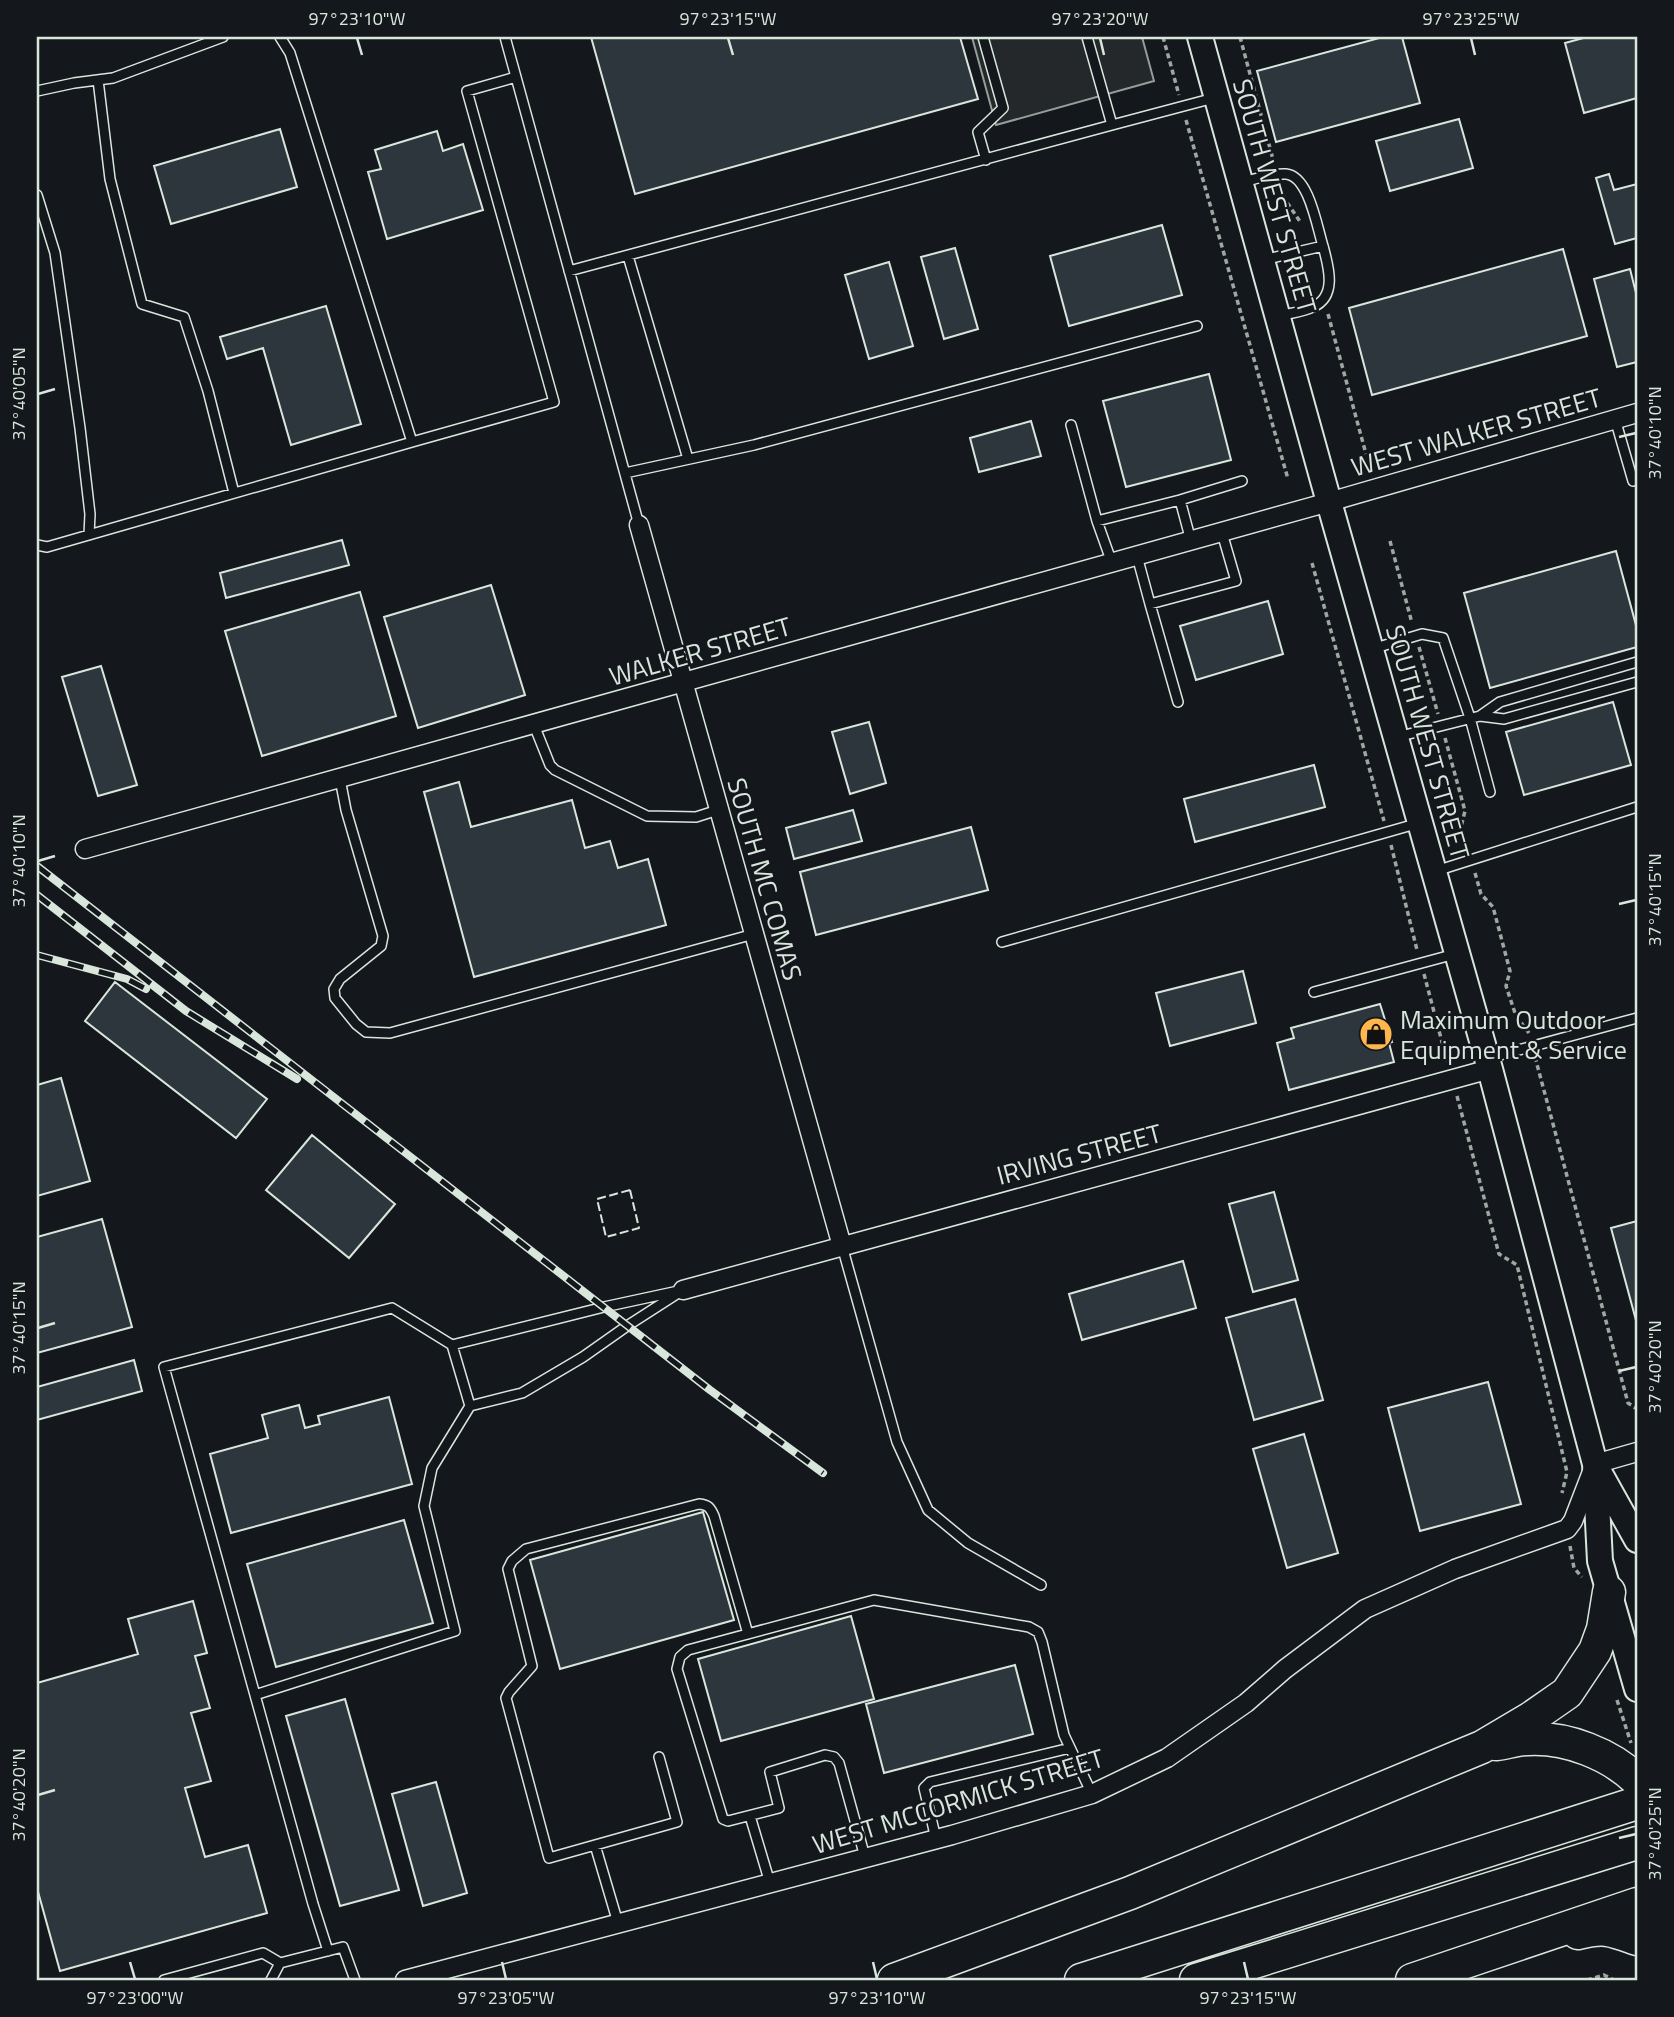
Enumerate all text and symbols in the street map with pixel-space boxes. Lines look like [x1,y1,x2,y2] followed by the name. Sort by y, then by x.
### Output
[309,5,406,32] text: 97°23'10"W
[680,5,777,32] text: 97°23'15"W
[1052,5,1149,32] text: 97°23'20"W
[1423,5,1520,32] text: 97°23'25"W
[1223,74,1327,318] street label: SOUTH WEST STREET
[5,347,32,441] text: 37°40'05"N
[1346,378,1606,486] street label: WEST WALKER STREET
[1641,386,1668,480] text: 37°40'10"N
[604,606,796,696] street label: WALKER STREET
[1376,620,1480,864] street label: SOUTH WEST STREET
[717,773,813,985] street label: SOUTH MC COMAS
[5,814,32,908] text: 37°40'10"N
[1641,853,1668,947] text: 37°40'15"N
[1400,1000,1627,1069] place label: Maximum Outdoor Equipment & Service
[1357,1015,1395,1053] shop icon: Maximum Outdoor Equipment & Service
[992,1113,1166,1195] street label: IRVING STREET
[5,1281,32,1375] text: 37°40'15"N
[1641,1320,1668,1414] text: 37°40'20"N
[808,1738,1109,1864] street label: WEST MCCORMICK STREET
[5,1748,32,1842] text: 37°40'20"N
[1641,1787,1668,1881] text: 37°40'25"N
[87,1984,184,2011] text: 97°23'00"W
[458,1984,555,2011] text: 97°23'05"W
[829,1984,926,2011] text: 97°23'10"W
[1200,1984,1297,2011] text: 97°23'15"W

